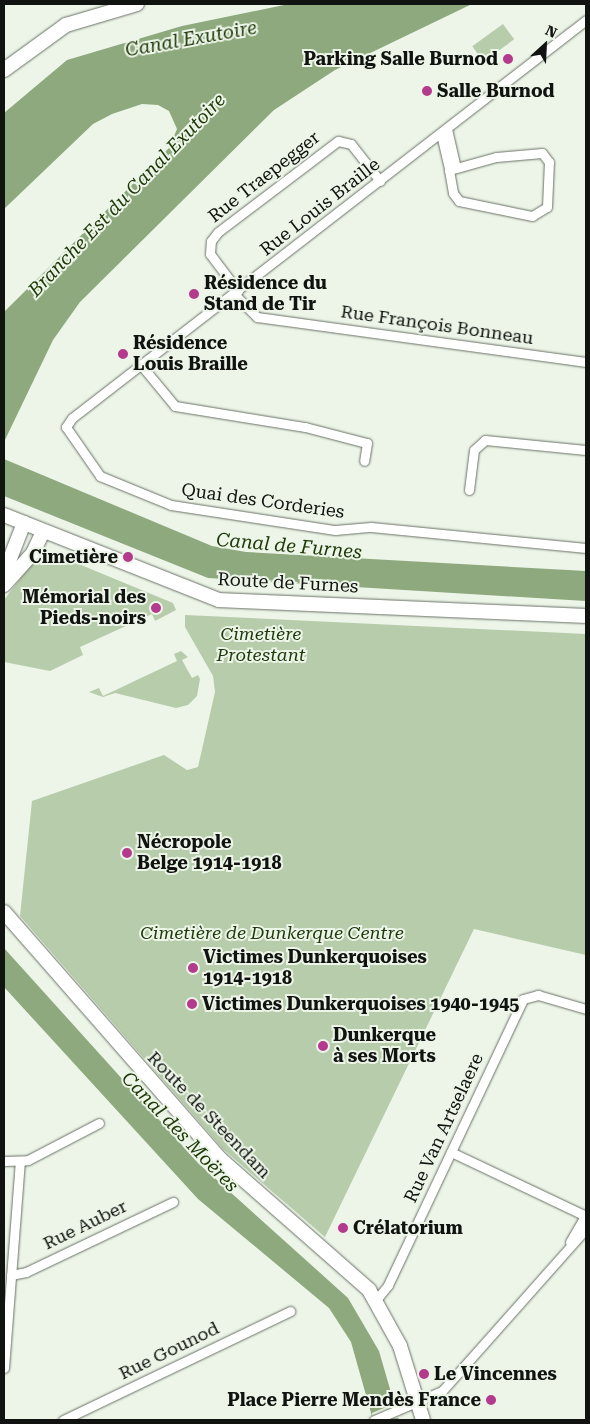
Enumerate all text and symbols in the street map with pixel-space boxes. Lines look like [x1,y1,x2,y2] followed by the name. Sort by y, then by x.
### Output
[123,16,259,62] water label: Canal Exutoire
[520,20,570,70] north arrow
[543,22,560,41] text: N
[304,48,498,70] place label: Parking Salle Burnod
[502,53,514,65] marker: Parking Salle Burnod
[437,80,555,102] place label: Salle Burnod
[421,85,433,97] marker: Salle Burnod
[24,89,230,301] water label: Branche Est du Canal Exutoire
[204,127,324,227] street label: Rue Traepegger
[256,154,384,260] street label: Rue Louis Braille
[204,273,327,316] place label: Résidence du Stand de Tir
[188,288,200,300] marker: Résidence du Stand de Tir
[339,301,535,349] street label: Rue François Bonneau
[133,333,248,376] place label: Résidence Louis Braille
[117,348,129,360] marker: Résidence Louis Braille
[180,479,346,523] street label: Quai des Corderies
[215,528,363,564] water label: Canal de Furnes
[29,546,118,568] place label: Cimetière
[122,551,134,563] marker: Cimetière
[217,569,359,597] street label: Route de Furnes
[22,587,146,630] place label: Mémorial des Pieds-noirs
[150,602,162,614] marker: Mémorial des Pieds-noirs
[217,624,305,666] park label: Cimetière Protestant
[137,832,281,874] place label: Nécropole Belge 1914-1918
[121,847,133,859] marker: Nécropole Belge 1914-1918
[140,922,404,944] park label: Cimetière de Dunkerque Centre
[203,947,427,990] place label: Victimes Dunkerquoises 1914-1918
[187,962,199,974] marker: Victimes Dunkerquoises 1914-1918
[202,993,519,1015] place label: Victimes Dunkerquoises 1940-1945
[186,998,198,1010] marker: Victimes Dunkerquoises 1940-1945
[333,1025,436,1068] place label: Dunkerque à ses Morts
[317,1040,329,1052] marker: Dunkerque à ses Morts
[143,1047,275,1183] street label: Route de Steendam
[400,1050,488,1206] street label: Rue Van Artselaere
[117,1067,243,1197] water label: Canal des Moëres
[40,1195,130,1255] street label: Rue Auber
[353,1217,463,1239] place label: Crélatorium
[337,1222,349,1234] marker: Crélatorium
[115,1317,223,1385] street label: Rue Gounod
[434,1363,557,1385] place label: Le Vincennes
[418,1368,430,1380] marker: Le Vincennes
[227,1389,481,1411] place label: Place Pierre Mendès France
[485,1394,497,1406] marker: Place Pierre Mendès France

